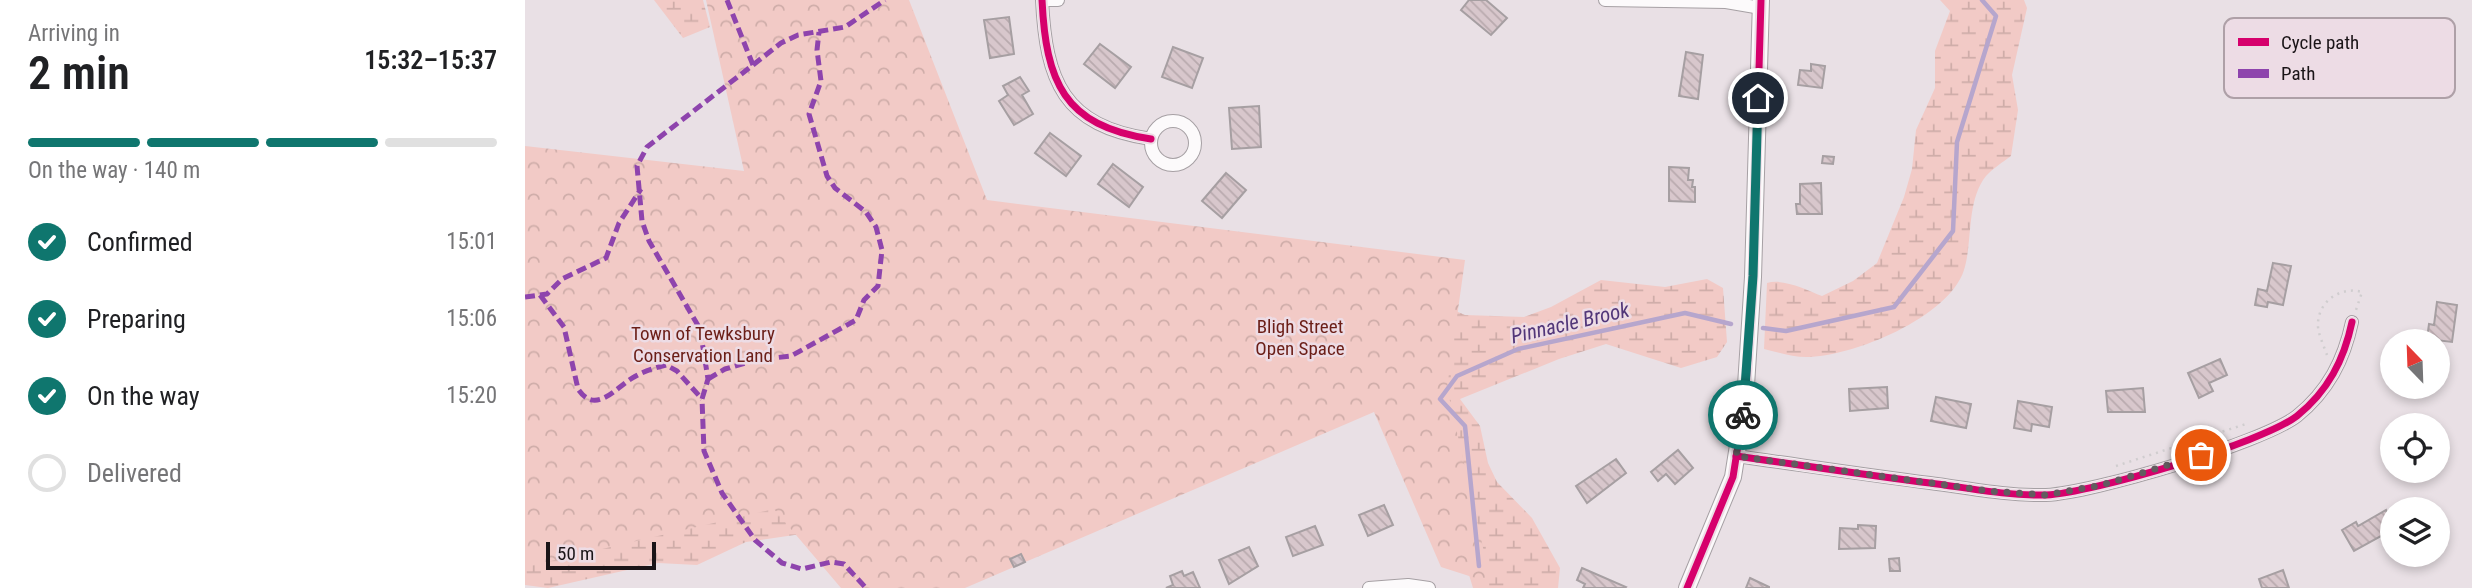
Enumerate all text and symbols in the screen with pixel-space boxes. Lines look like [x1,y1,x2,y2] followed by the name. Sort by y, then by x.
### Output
[2224,18,2455,98] legend
[28,20,120,47] text: Arriving in
[2281,31,2359,54] text: Cycle path
[364,45,497,75] text: 15:32–15:37
[28,46,130,100] text: 2 min
[2281,62,2315,85] text: Path
[1728,68,1788,128] pin
[1739,79,1777,117] icon: home
[28,157,200,184] text: On the way · 140 m
[28,223,66,261] icon: check
[87,227,193,257] text: Confirmed
[446,228,497,255] text: 15:01
[1509,298,1632,348] water label: Pinnacle Brook
[28,300,66,338] icon: check
[87,304,186,334] text: Preparing
[446,305,497,332] text: 15:06
[1255,315,1345,360] park label: Bligh Street Open Space
[631,322,775,367] park label: Town of Tewksbury Conservation Land
[2380,329,2450,399] north arrow
[2380,329,2450,567] map controls
[28,377,66,415] icon: check
[1708,380,1778,450] courier
[87,381,200,411] text: On the way
[446,382,497,409] text: 15:20
[1724,396,1762,434] icon: bike
[2380,413,2450,483] button: locate
[2171,425,2231,485] pin
[2182,436,2220,474] icon: bag
[87,458,182,488] text: Delivered
[2380,497,2450,567] button: layers
[546,539,656,571] scale bar
[557,542,594,565] text: 50 m

